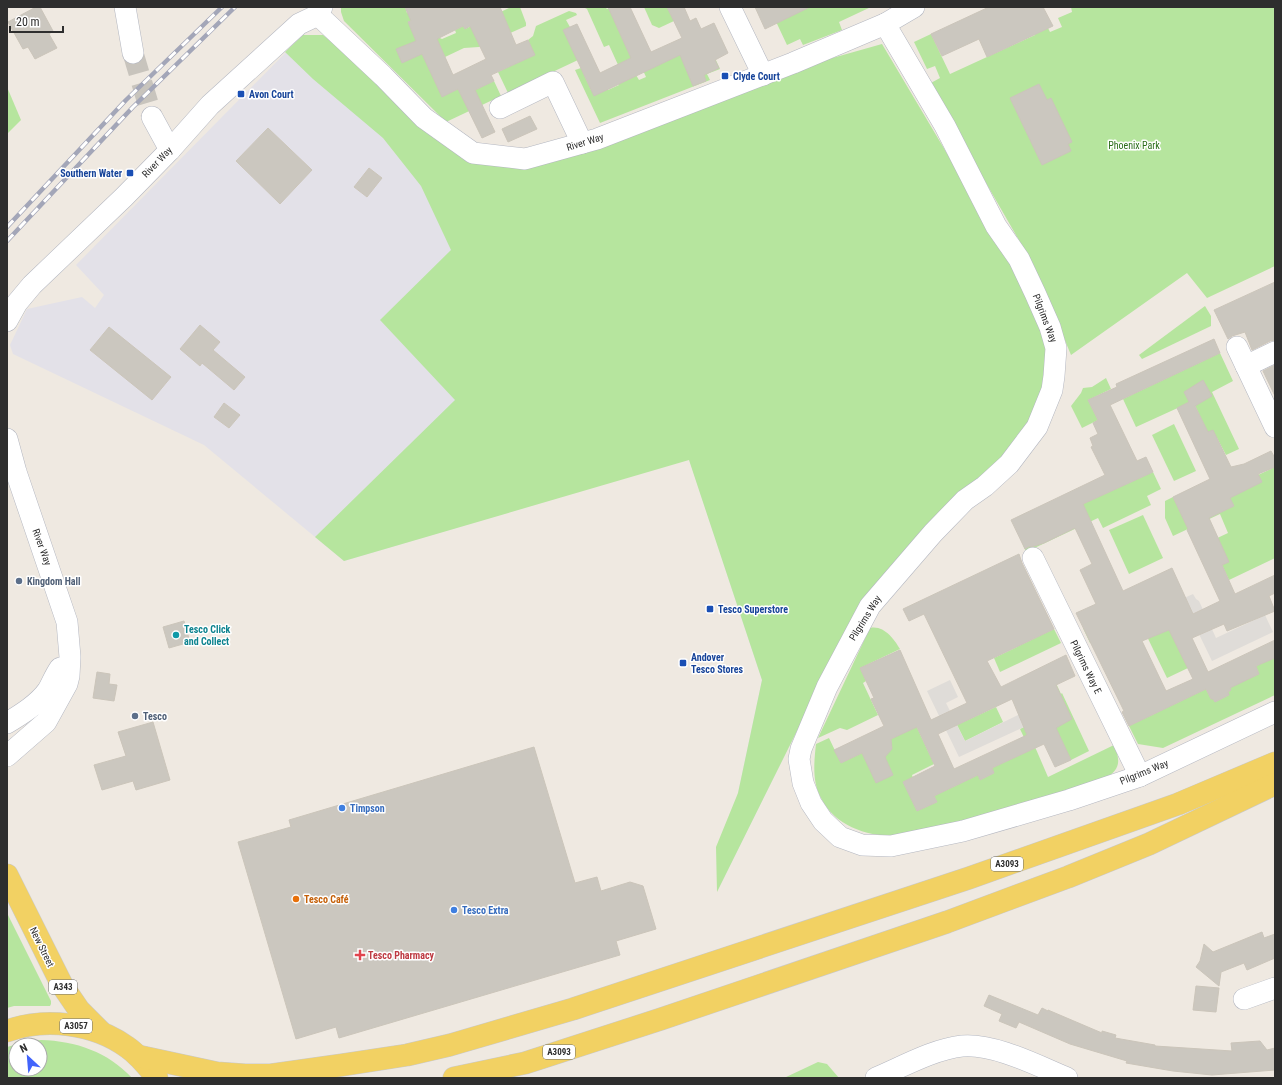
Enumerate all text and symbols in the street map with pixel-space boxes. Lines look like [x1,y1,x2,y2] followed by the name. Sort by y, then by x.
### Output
[10,8,63,34] scale bar
[16,15,40,29] text: 20 m
[720,71,730,81] marker: Clyde Court
[733,71,780,82] place label: Clyde Court
[236,89,246,99] marker: Avon Court
[249,89,294,100] place label: Avon Court
[565,131,605,153] street label: River Way
[1108,140,1160,151] park label: Phoenix Park
[140,144,174,180] street label: River Way
[60,168,123,179] place label: Southern Water
[125,168,135,178] marker: Southern Water
[1031,292,1059,344] street label: Pilgrims Way
[30,527,54,567] street label: River Way
[14,576,24,586] marker: Kingdom Hall
[27,576,81,587] place label: Kingdom Hall
[847,593,883,643] street label: Pilgrims Way
[705,604,715,614] marker: Tesco Superstore
[718,604,788,615] place label: Tesco Superstore
[184,624,231,647] place label: Tesco Click and Collect
[171,630,181,640] marker: Tesco Click and Collect
[1068,638,1104,696] street label: Pilgrims Way E
[691,652,743,675] place label: Andover Tesco Stores
[678,658,688,668] marker: Andover Tesco Stores
[130,711,140,721] marker: Tesco
[143,711,167,722] place label: Tesco
[1118,757,1170,787] street label: Pilgrims Way
[337,803,347,813] marker: Timpson
[350,803,385,814] place label: Timpson
[991,857,1023,871] road number: A3093
[291,894,301,904] marker: Tesco Café
[304,894,349,905] place label: Tesco Café
[449,905,459,915] marker: Tesco Extra
[462,905,509,916] place label: Tesco Extra
[28,925,56,969] street label: New Street
[355,950,365,960] marker: Tesco Pharmacy
[368,950,435,961] place label: Tesco Pharmacy
[49,980,77,994] road number: A343
[60,1019,92,1033] road number: A3057
[8,1037,48,1077] north arrow
[18,1041,30,1056] text: N
[543,1045,575,1059] road number: A3093

